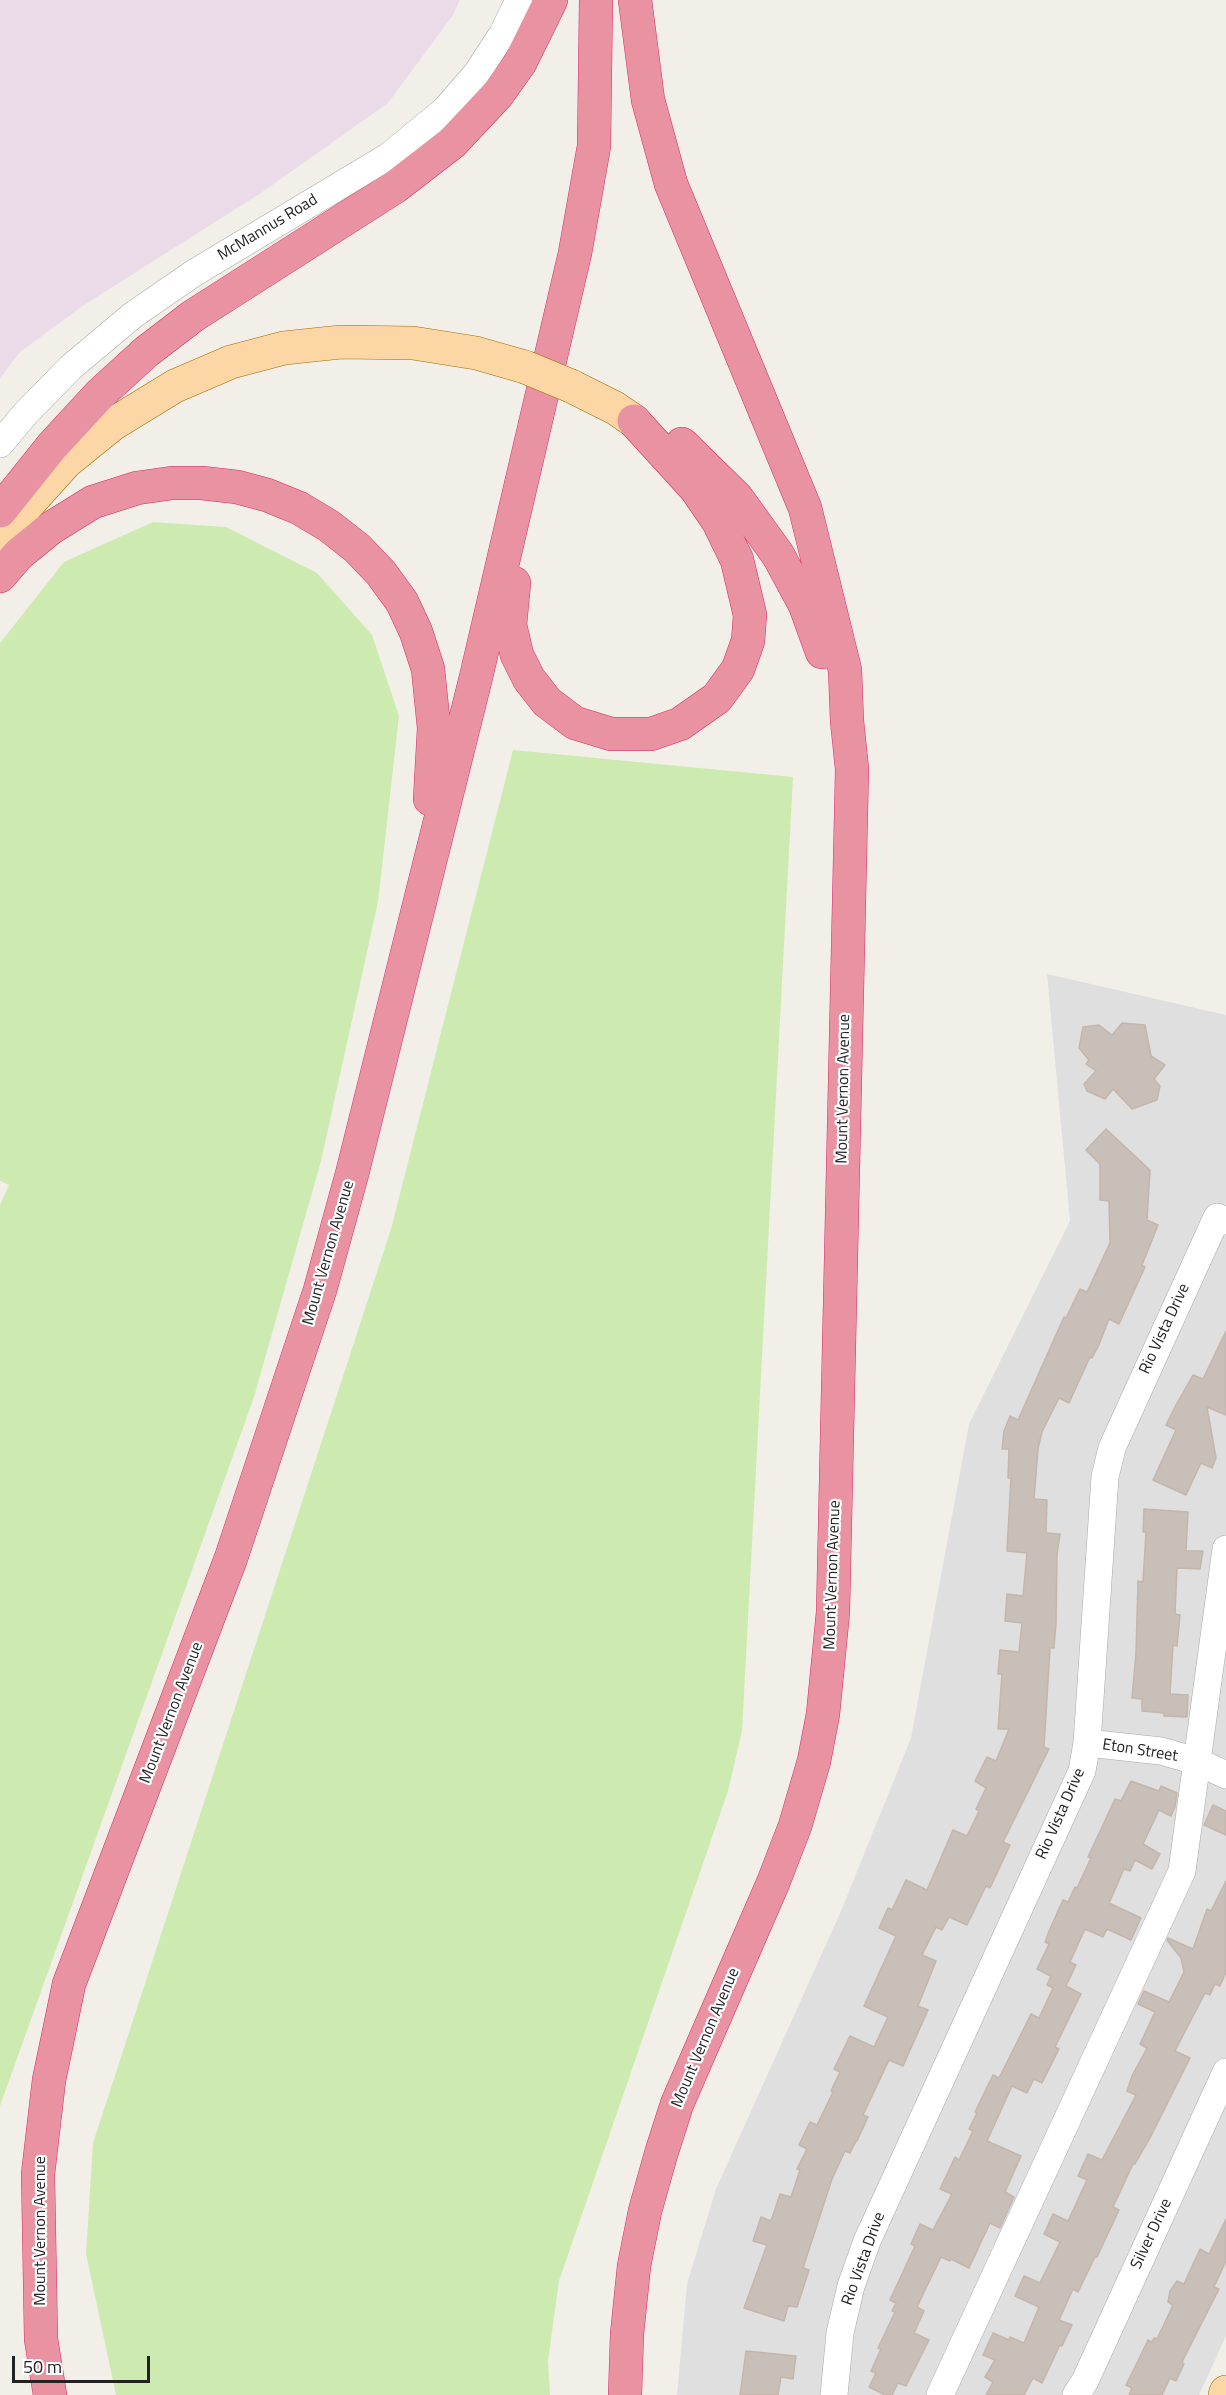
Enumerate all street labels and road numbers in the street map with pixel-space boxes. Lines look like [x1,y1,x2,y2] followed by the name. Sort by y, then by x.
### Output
[215,191,321,265] street label: McMannus Road
[833,1014,855,1164] street label: Mount Vernon Avenue
[299,1178,359,1328] street label: Mount Vernon Avenue
[1136,1281,1194,1377] street label: Rio Vista Drive
[821,1500,845,1650] street label: Mount Vernon Avenue
[136,1640,208,1786] street label: Mount Vernon Avenue
[1101,1736,1179,1766] street label: Eton Street
[1032,1765,1090,1863] street label: Rio Vista Drive
[668,1965,744,2111] street label: Mount Vernon Avenue
[31,2156,51,2306] street label: Mount Vernon Avenue
[1127,2196,1177,2272] street label: Silver Drive
[838,2210,890,2308] street label: Rio Vista Drive

